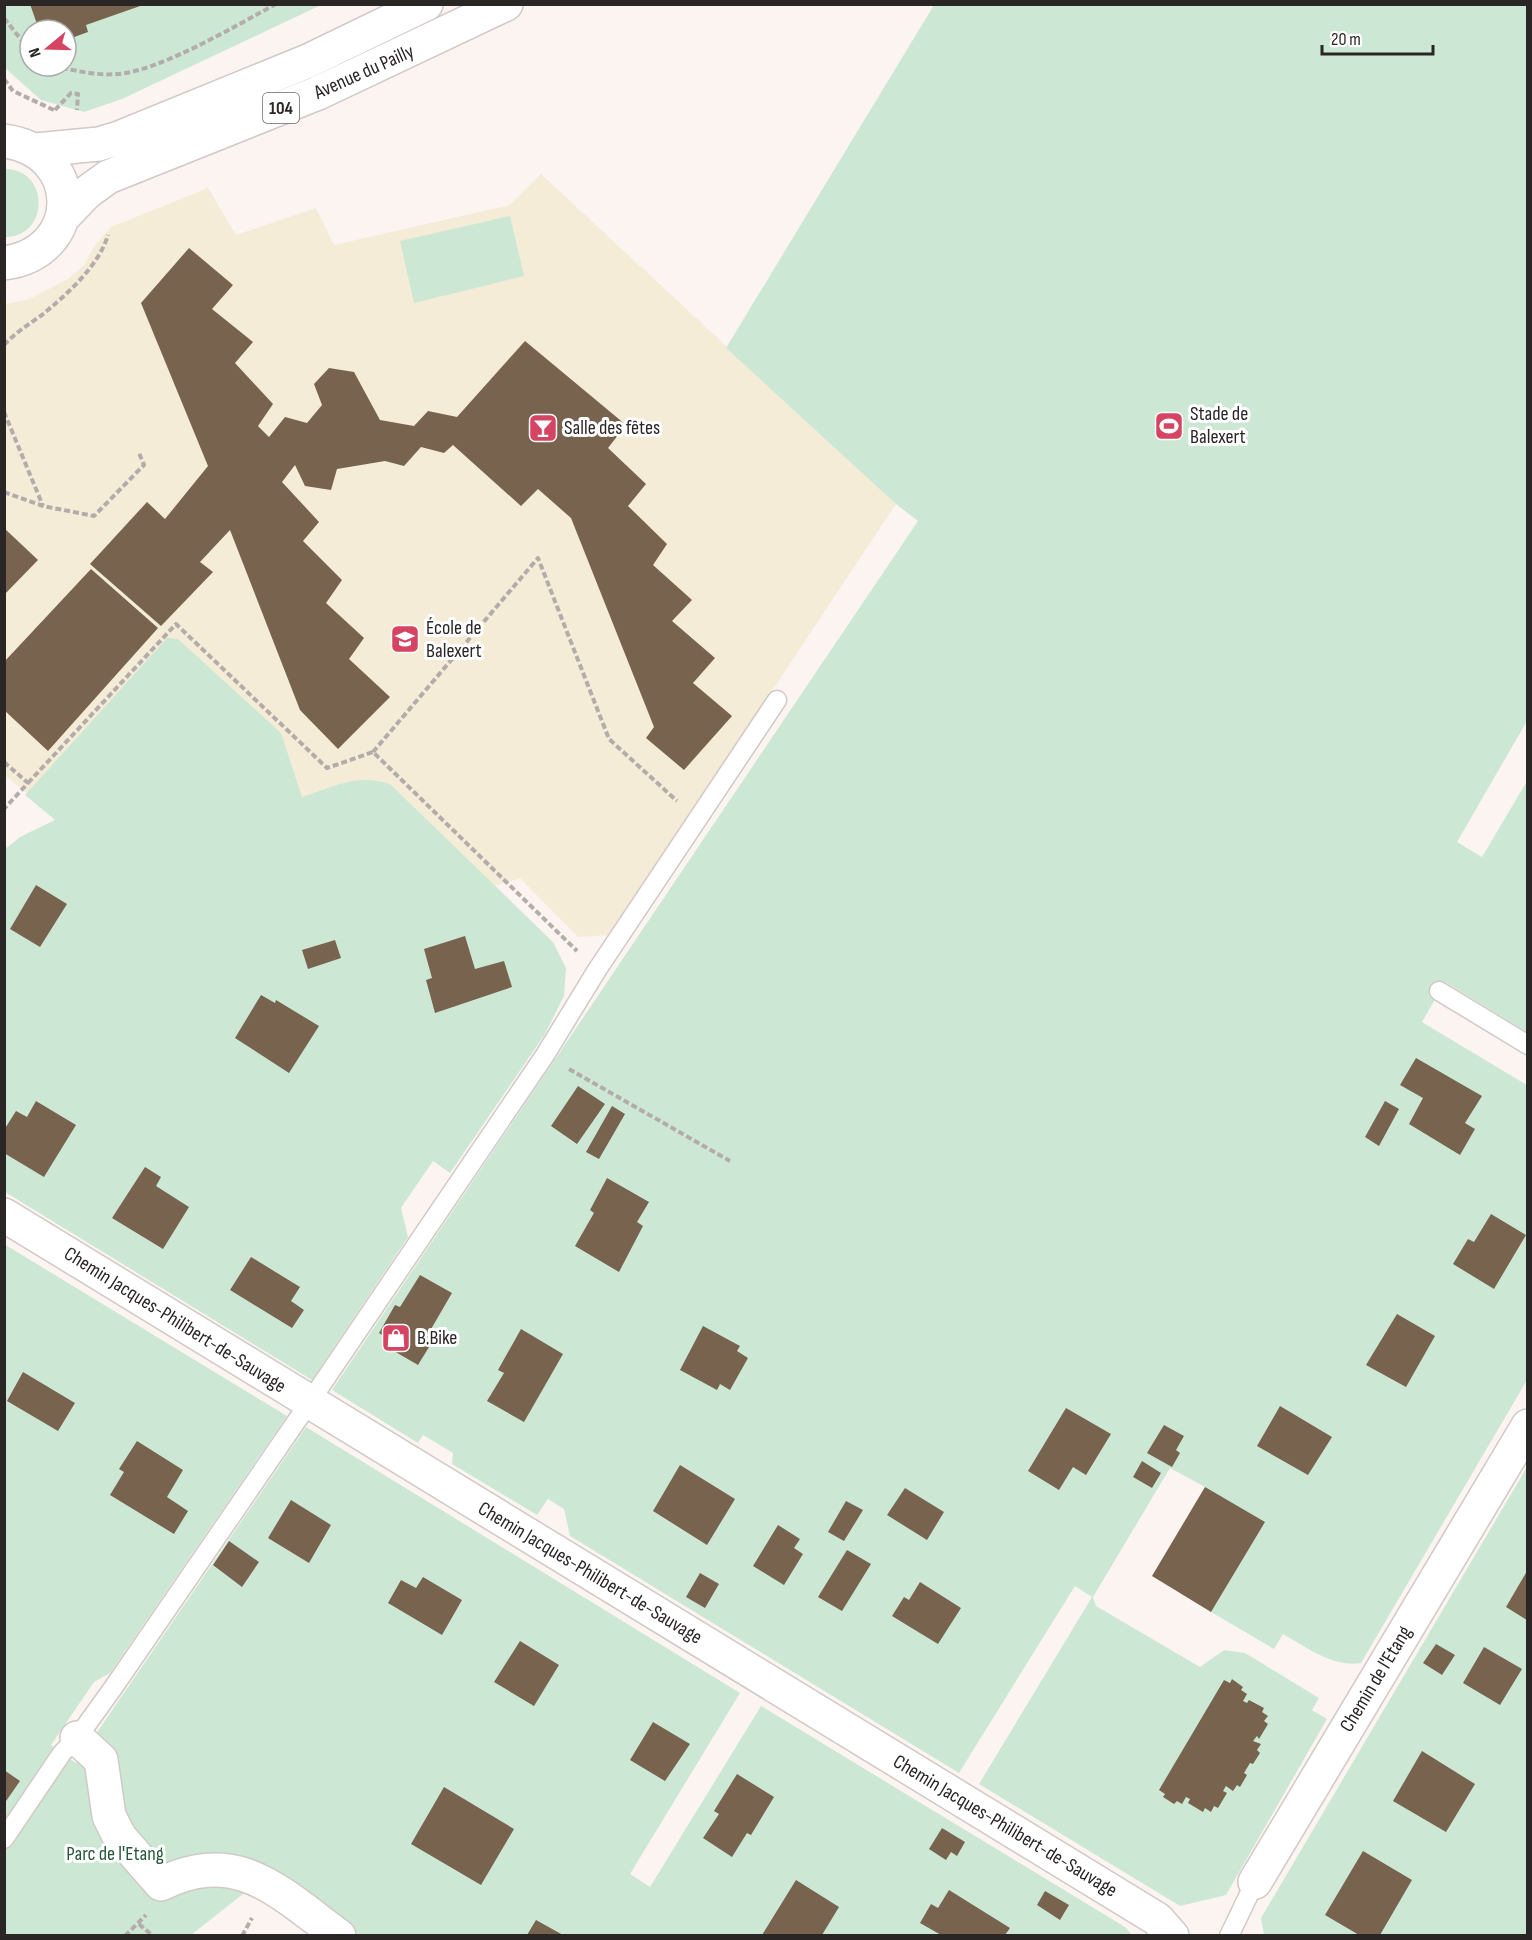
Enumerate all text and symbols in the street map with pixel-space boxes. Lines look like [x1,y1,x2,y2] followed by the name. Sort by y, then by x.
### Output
[18,18,78,78] north arrow
[1322,18,1433,56] scale bar
[1331,29,1361,50] text: 20 m
[309,39,418,105] street label: Avenue du Pailly
[25,45,46,60] text: N
[263,93,299,123] road number: 104
[1190,402,1248,449] place label: Stade de Balexert
[1153,410,1185,442] sports icon: Stade de Balexert
[527,412,559,444] bar icon: Salle des fêtes
[564,416,660,440] place label: Salle des fêtes
[426,616,482,663] place label: École de Balexert
[389,623,421,655] school or university icon: École de Balexert
[60,1242,290,1398] street label: Chemin Jacques-Philibert-de-Sauvage
[380,1322,412,1354] shop icon: B.Bike
[417,1326,457,1350] place label: B.Bike
[474,1496,706,1650] street label: Chemin Jacques-Philibert-de-Sauvage
[1335,1622,1417,1736] street label: Chemin de l'Etang
[889,1749,1121,1903] street label: Chemin Jacques-Philibert-de-Sauvage
[66,1842,164,1866] park label: Parc de l'Etang

